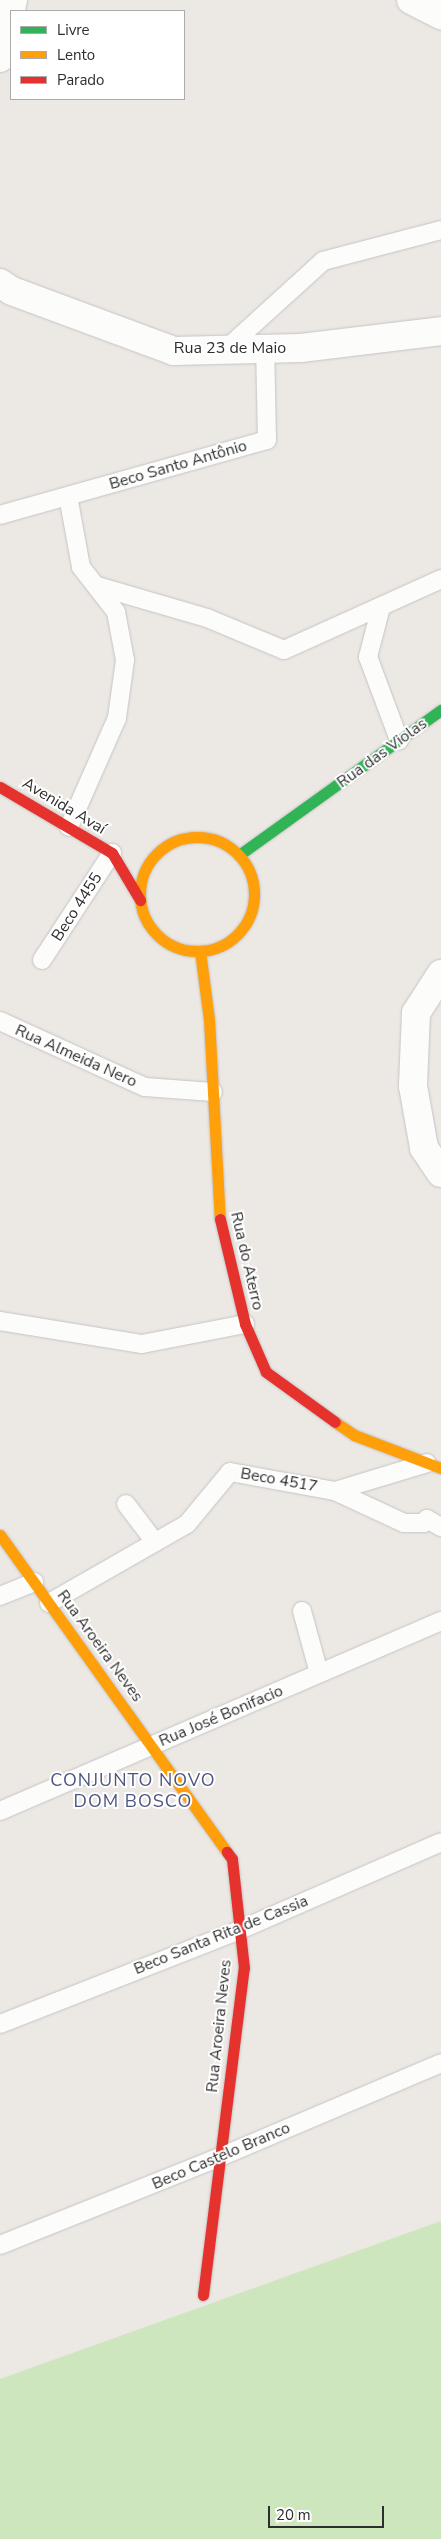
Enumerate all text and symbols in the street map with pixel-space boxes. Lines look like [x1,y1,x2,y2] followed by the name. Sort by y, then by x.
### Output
[10,10,185,100] legend
[57,20,90,40] text: Livre
[57,45,95,65] text: Lento
[57,70,104,90] text: Parado
[174,338,286,358] street label: Rua 23 de Maio
[107,436,249,494] street label: Beco Santo Antônio
[333,714,431,792] street label: Rua das Violas
[19,774,109,838] street label: Avenida Avaí
[48,869,106,945] street label: Beco 4455
[12,1021,140,1091] street label: Rua Almeida Nero
[226,1210,268,1312] street label: Rua do Aterro
[239,1464,319,1496] street label: Beco 4517
[53,1586,147,1706] street label: Rua Aroeira Neves
[156,1681,286,1751] street label: Rua José Bonifacio
[49,1770,217,1812] district label: CONJUNTO NOVO DOM BOSCO
[131,1891,311,1979] street label: Beco Santa Rita de Cassia
[202,1959,236,2093] street label: Rua Aroeira Neves
[149,2118,293,2194] street label: Beco Castelo Branco
[271,2496,387,2528] scale bar
[276,2505,311,2525] text: 20 m

